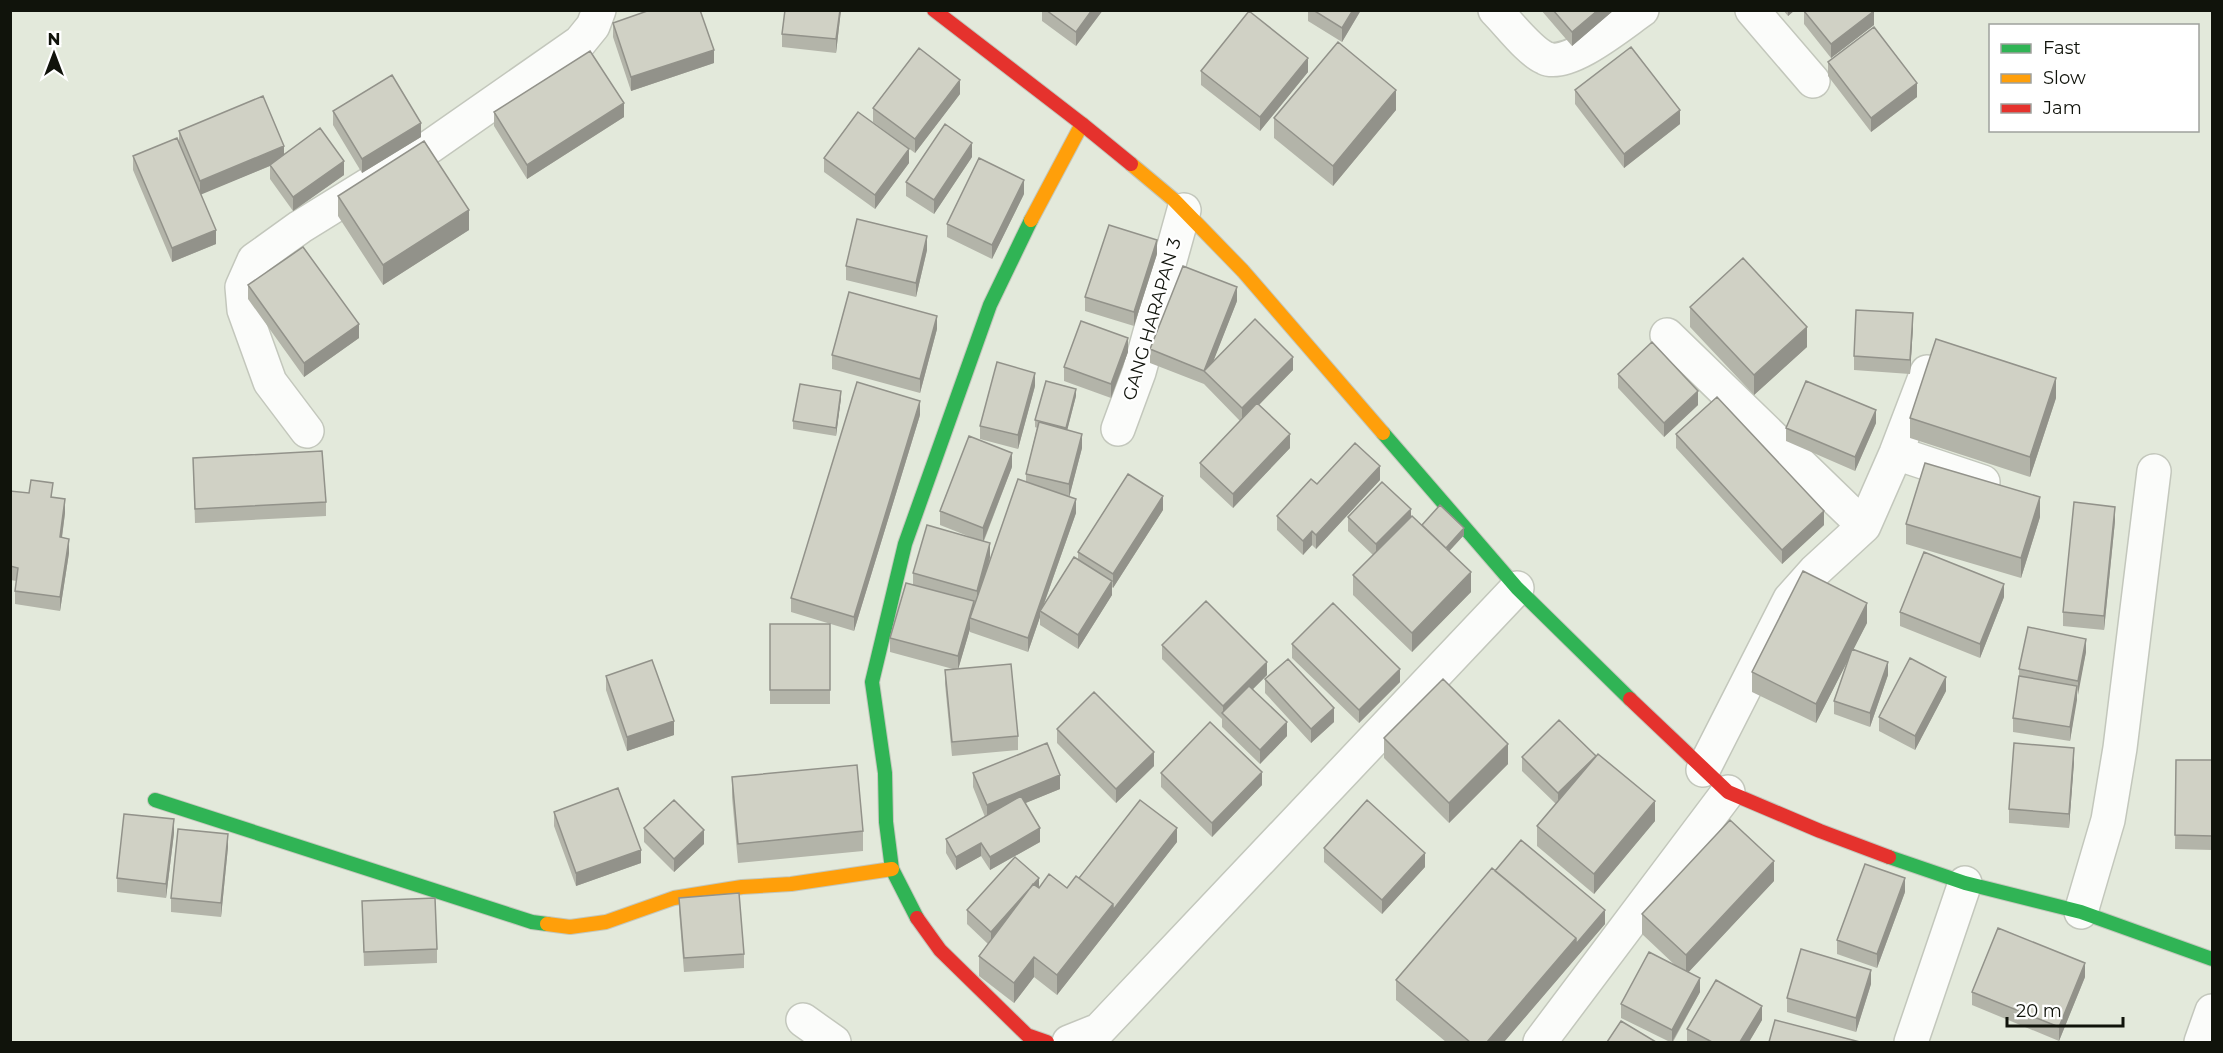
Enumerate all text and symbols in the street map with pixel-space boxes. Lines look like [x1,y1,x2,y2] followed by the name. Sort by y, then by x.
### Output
[24,24,84,84] north arrow
[1989,24,2199,132] legend
[48,30,60,49] text: N
[2043,37,2081,59] text: Fast
[2043,67,2086,89] text: Slow
[2042,97,2082,119] text: Jam
[1118,235,1186,403] street label: GANG HARAPAN 3
[2007,990,2122,1028] scale bar
[2016,1000,2062,1022] text: 20 m

